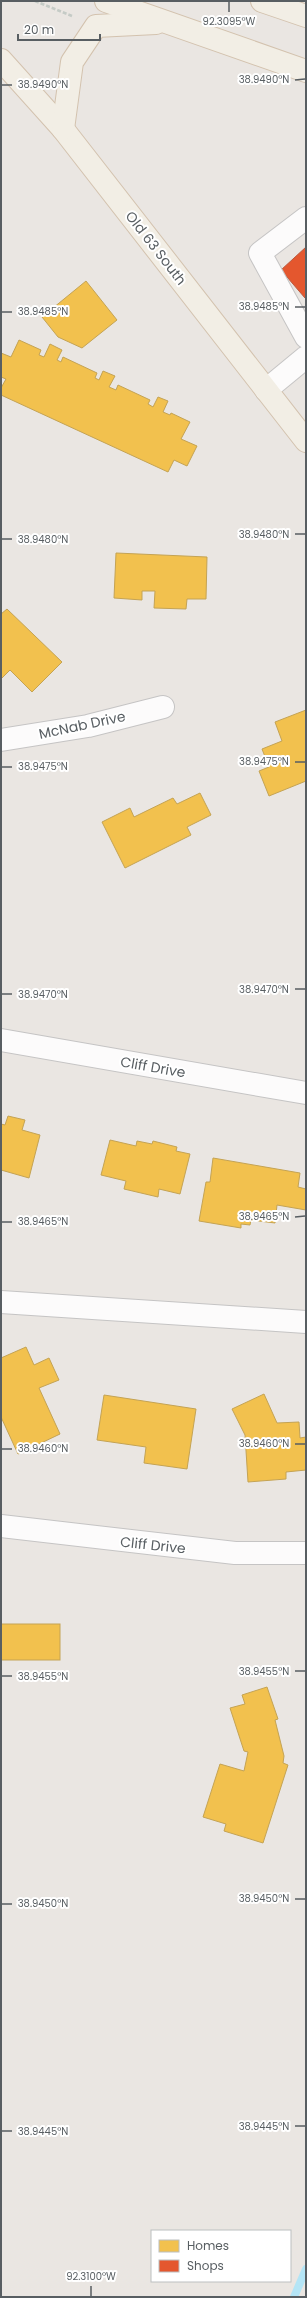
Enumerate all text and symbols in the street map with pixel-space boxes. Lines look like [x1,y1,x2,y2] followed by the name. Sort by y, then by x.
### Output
[203,14,256,29] text: 92.3095°W
[18,16,100,42] scale bar
[24,21,54,38] text: 20 m
[239,72,289,87] text: 38.9490°N
[18,77,68,92] text: 38.9490°N
[121,207,191,289] street label: Old 63 South
[239,299,289,314] text: 38.9485°N
[18,304,68,319] text: 38.9485°N
[239,527,289,542] text: 38.9480°N
[18,532,68,547] text: 38.9480°N
[37,706,128,744] street label: McNab Drive
[239,754,289,769] text: 38.9475°N
[18,759,68,774] text: 38.9475°N
[239,982,289,997] text: 38.9470°N
[18,987,68,1002] text: 38.9470°N
[119,1051,187,1083] street label: Cliff Drive
[239,1209,289,1224] text: 38.9465°N
[18,1214,68,1229] text: 38.9465°N
[239,1436,289,1451] text: 38.9460°N
[18,1441,68,1456] text: 38.9460°N
[119,1532,187,1558] street label: Cliff Drive
[239,1664,289,1679] text: 38.9455°N
[18,1669,68,1684] text: 38.9455°N
[239,1891,289,1906] text: 38.9450°N
[18,1896,68,1911] text: 38.9450°N
[239,2119,289,2134] text: 38.9445°N
[18,2124,68,2139] text: 38.9445°N
[151,2230,291,2282] legend
[187,2237,229,2254] text: Homes
[187,2257,224,2274] text: Shops
[66,2269,116,2284] text: 92.3100°W

